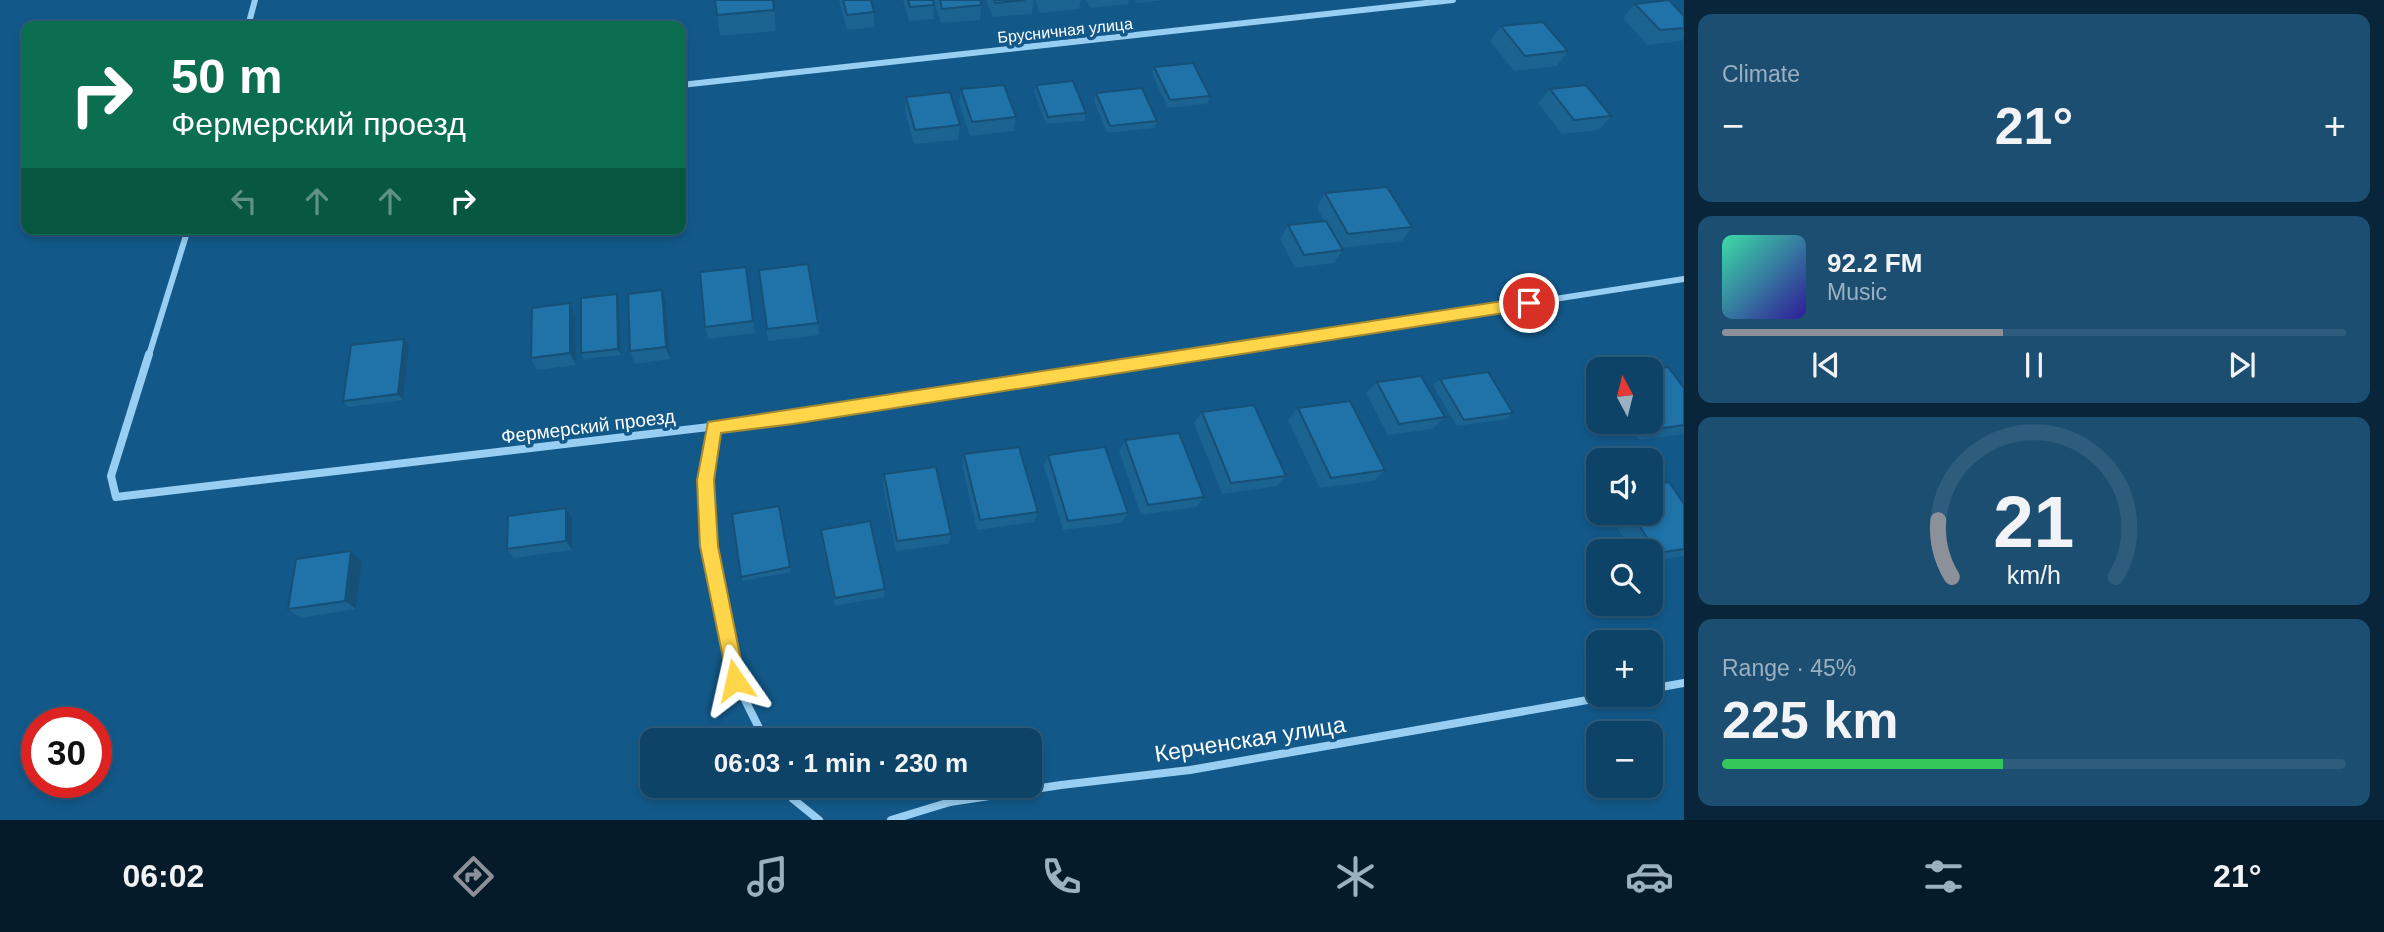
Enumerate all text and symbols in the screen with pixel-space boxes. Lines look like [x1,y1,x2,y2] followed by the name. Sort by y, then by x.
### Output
[997,15,1134,46] street label: Брусничная улица
[56,49,147,140] icon: right
[171,49,283,103] text: 50 m
[1722,61,1800,87] text: Climate
[1995,97,2073,155] text: 21°
[1722,105,1744,147] text: −
[2324,105,2346,147] text: +
[171,106,466,142] text: Фермерский проезд
[225,182,263,220] icon: left
[298,182,336,220] icon: ahead
[371,182,409,220] icon: ahead
[444,182,482,220] icon: right
[1827,248,1922,278] text: 92.2 FM
[1499,273,1559,333] pin
[1827,279,1887,305] text: Music
[1510,284,1548,322] icon: arrive
[1807,346,1845,384] icon: previous
[2015,346,2053,384] icon: pause
[2223,346,2261,384] icon: next
[1586,357,1662,434] north arrow
[1586,357,1663,798] map controls
[500,405,676,448] street label: Фермерский проезд
[1586,448,1663,525] button: sound
[1994,481,2074,562] text: 21
[1586,539,1663,616] button: search
[2007,561,2061,589] text: km/h
[1586,630,1663,707] button: +
[698,643,772,717] position arrow
[1722,655,1856,681] text: Range · 45%
[1722,691,1898,749] text: 225 km
[21,707,112,798] speed limit sign: 30
[1153,711,1347,767] street label: Керченская улица
[1586,721,1663,798] button: −
[714,748,968,778] text: 06:03 · 1 min · 230 m
[449,852,498,901] icon: directions
[743,852,792,901] icon: music
[1037,852,1086,901] icon: phone
[1331,852,1380,901] icon: climate
[1625,852,1674,901] icon: car
[1919,852,1968,901] icon: filters
[122,858,204,894] text: 06:02
[2213,858,2262,894] text: 21°

